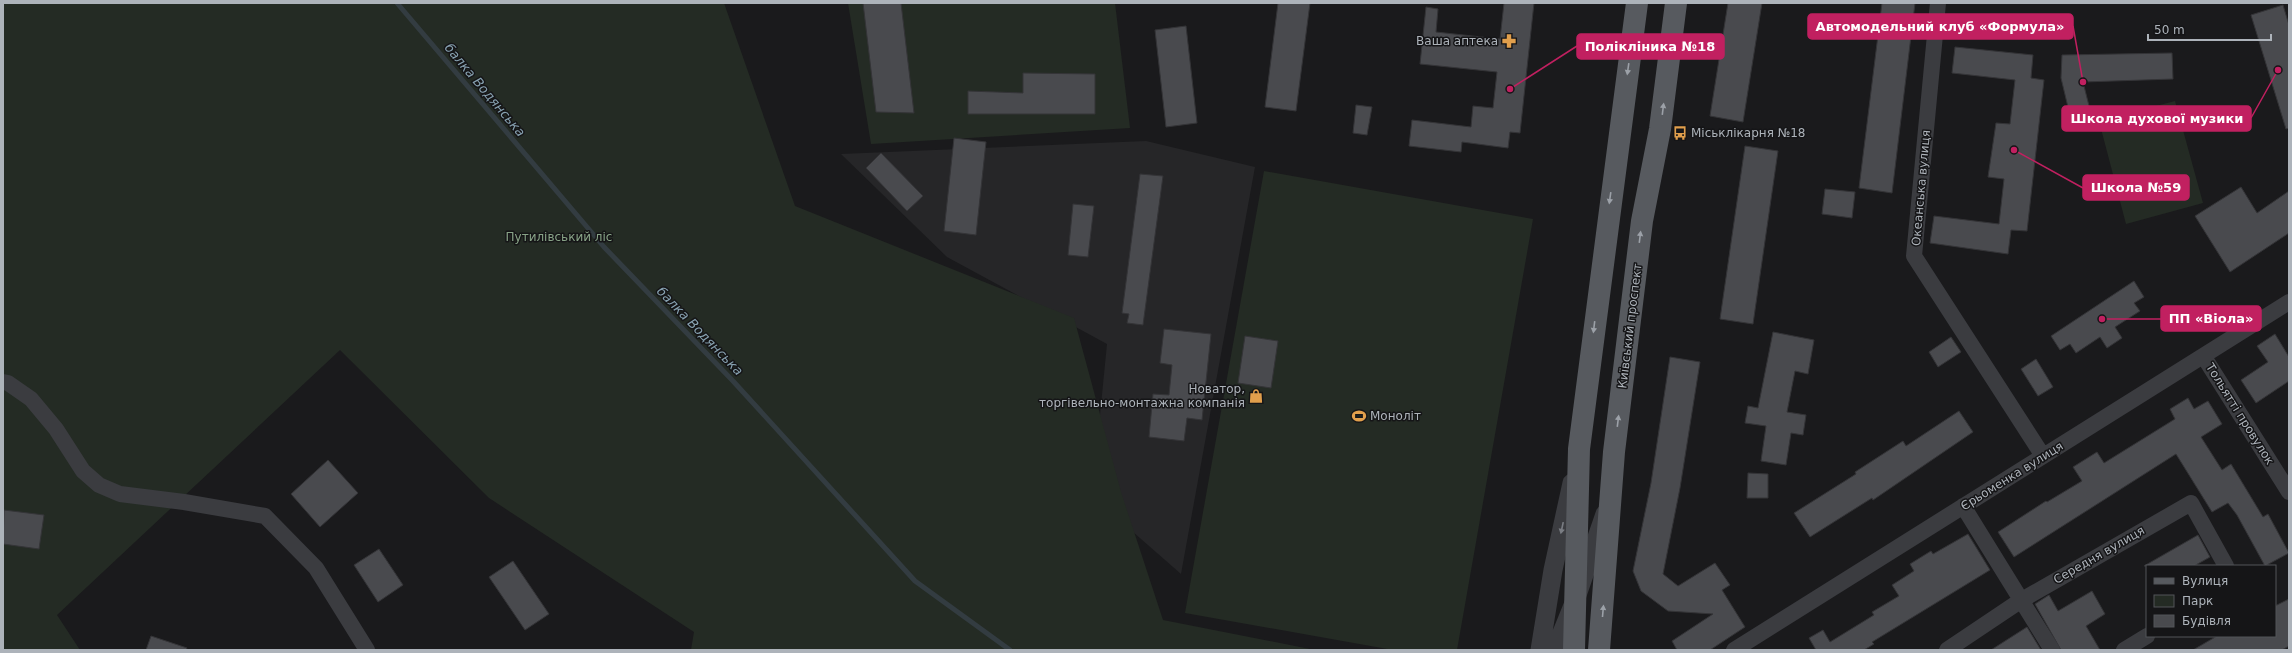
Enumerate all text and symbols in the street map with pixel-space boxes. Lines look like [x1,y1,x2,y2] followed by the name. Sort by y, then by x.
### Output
[1808,14,2073,39] callout: Автомодельний клуб «Формула»
[2148,16,2271,42] scale bar
[1816,19,2064,34] text: Автомодельний клуб «Формула»
[2154,23,2185,37] text: 50 m
[1501,33,1517,49] pharmacy icon: Ваша аптека
[1416,34,1498,48] place label: Ваша аптека
[1577,34,1724,59] callout: Полікліника №18
[1585,39,1715,54] text: Полікліника №18
[442,40,528,140] water label: балка Водянська
[1625,63,1631,75] one-way arrow
[1660,103,1666,115] one-way arrow
[2062,106,2251,131] callout: Школа духової музики
[2071,111,2243,126] text: Школа духової музики
[1672,125,1688,141] bus stop icon: Міськлікарня №18
[1691,126,1805,140] place label: Міськлікарня №18
[1909,129,1933,247] street label: Океанська вулиця
[2083,175,2189,200] callout: Школа №59
[2091,180,2181,195] text: Школа №59
[1607,192,1613,204] one-way arrow
[506,230,612,244] park label: Путилівський ліс
[1637,231,1644,243] one-way arrow
[1615,263,1645,389] street label: Київський проспект
[654,284,746,378] water label: балка Водянська
[2161,306,2261,331] callout: ПП «Віола»
[2169,311,2253,326] text: ПП «Віола»
[1591,321,1597,333] one-way arrow
[2203,360,2277,467] street label: Тольятті провулок
[1039,382,1245,410] place label: Новатор, торгівельно-монтажна компанія
[1248,388,1264,404] shop icon: Новатор, торгівельно-монтажна компанія
[1351,408,1367,424] sports icon: Моноліт
[1370,409,1421,423] place label: Моноліт
[1615,415,1621,427] one-way arrow
[1958,439,2066,513] street label: Єрьоменка вулиця
[1559,522,1565,534] one-way arrow
[2051,523,2147,587] street label: Середня вулиця
[2146,565,2276,637] legend
[2182,574,2228,588] text: Вулиця
[2182,594,2213,608] text: Парк
[1599,605,1606,617] one-way arrow
[2182,614,2231,628] text: Будівля

